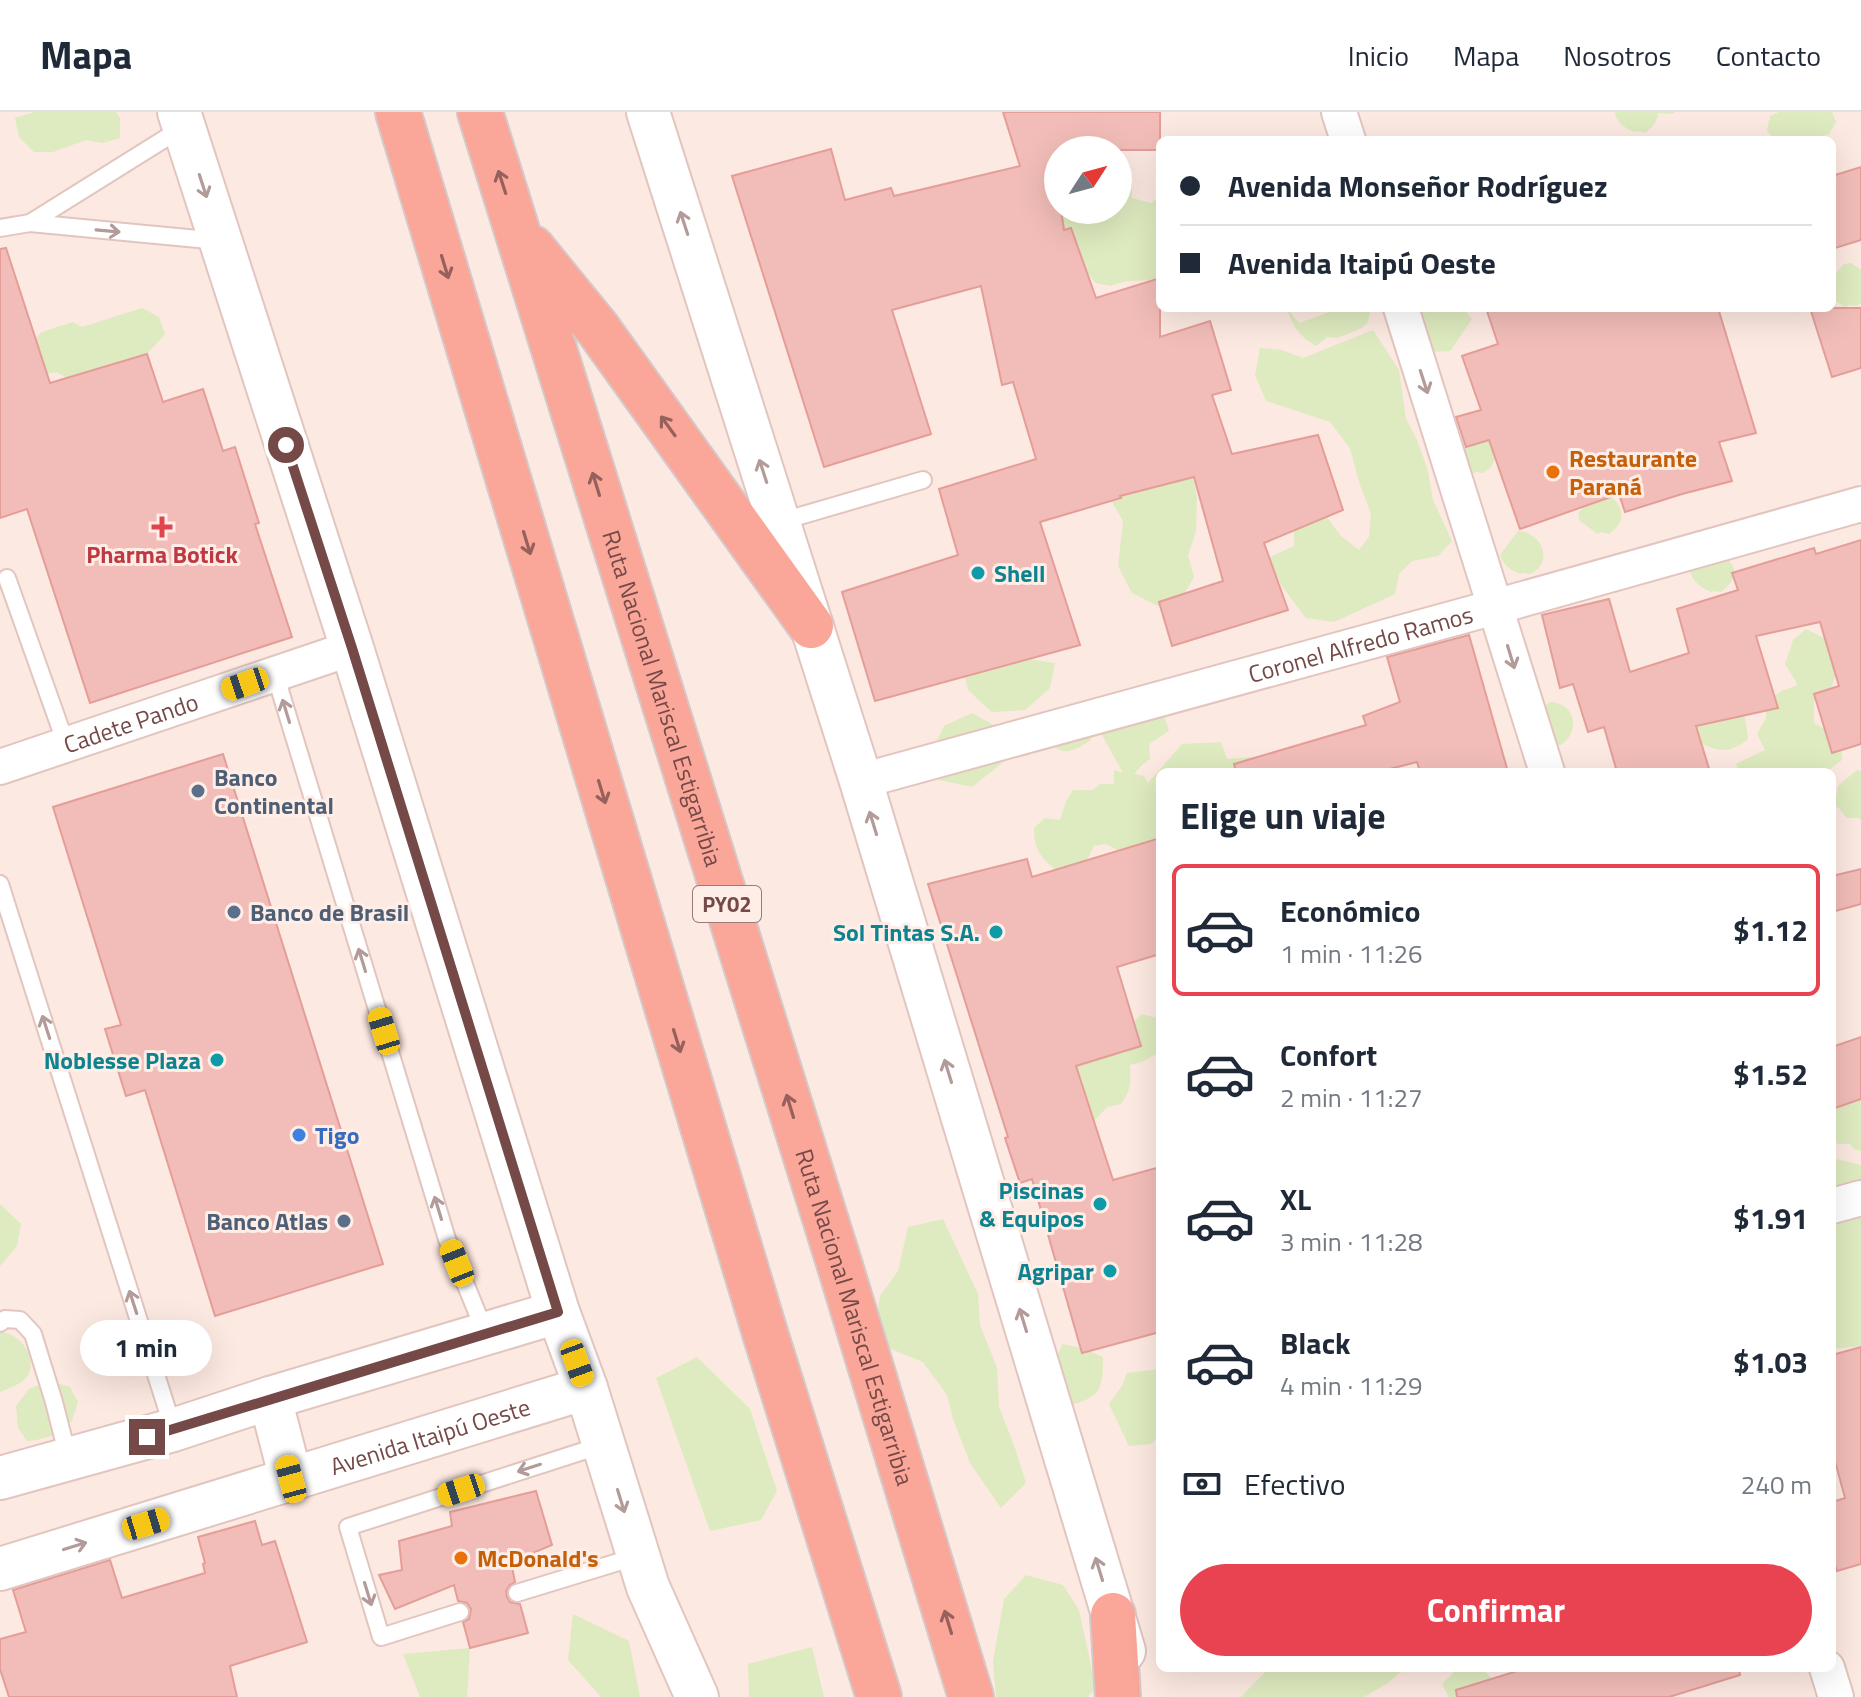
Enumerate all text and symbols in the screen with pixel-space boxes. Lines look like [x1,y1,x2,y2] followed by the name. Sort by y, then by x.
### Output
[40,26,132,84] text: Mapa
[1348,34,1409,77] text: Inicio
[1453,34,1519,77] text: Mapa
[1563,34,1672,77] text: Nosotros
[1716,34,1821,77] text: Contacto
[1044,136,1132,224] north arrow
[1044,136,1132,224] map controls
[1228,163,1608,209] text: Avenida Monseñor Rodríguez
[494,170,508,195] one-way arrow
[196,174,211,199] one-way arrow
[675,211,690,236] one-way arrow
[94,223,121,238] one-way arrow
[1228,240,1496,286] text: Avenida Itaipú Oeste
[438,254,453,280] one-way arrow
[1418,370,1433,395] one-way arrow
[659,416,676,437] one-way arrow
[268,427,304,463] route start
[1569,440,1697,504] place label: Restaurante Paraná
[754,459,769,484] one-way arrow
[1544,463,1562,481] marker: Restaurante Paraná
[588,471,603,497] one-way arrow
[153,518,171,536] marker: Pharma Botick
[594,526,732,871] street label: Ruta Nacional Mariscal Estigarribia
[521,530,535,555] one-way arrow
[86,536,238,572] place label: Pharma Botick
[994,555,1046,591] place label: Shell
[969,564,987,582] marker: Shell
[1244,596,1477,692] street label: Coronel Alfredo Ramos
[1505,644,1519,669] one-way arrow
[218,665,272,703] car
[59,683,203,762] street label: Cadete Pando
[278,698,293,723] one-way arrow
[214,759,334,823] place label: Banco Continental
[596,779,610,804] one-way arrow
[189,782,207,800] marker: Banco Continental
[1180,788,1386,843] text: Elige un viaje
[865,810,880,836] one-way arrow
[693,886,761,922] road number: PY02
[1280,888,1420,934] text: Económico
[250,894,409,930] place label: Banco de Brasil
[1184,894,1256,966] icon: car
[225,903,243,921] marker: Banco de Brasil
[1733,907,1808,953] text: $1.12
[833,914,980,950] place label: Sol Tintas S.A.
[987,923,1005,941] marker: Sol Tintas S.A.
[1280,934,1423,973] text: 1 min · 11:26
[354,947,369,973] one-way arrow
[366,1005,402,1057] car
[37,1015,52,1040] one-way arrow
[671,1028,685,1053] one-way arrow
[1280,1032,1377,1078] text: Confort
[1184,1038,1256,1110] icon: car
[44,1042,201,1078] place label: Noblesse Plaza
[208,1051,226,1069] marker: Noblesse Plaza
[1733,1051,1808,1097] text: $1.52
[940,1059,955,1085] one-way arrow
[1280,1078,1423,1117] text: 2 min · 11:27
[782,1094,797,1120] one-way arrow
[315,1117,359,1153] place label: Tigo
[290,1126,308,1144] marker: Tigo
[786,1144,924,1490] street label: Ruta Nacional Mariscal Estigarribia
[979,1172,1084,1236] place label: Piscinas & Equipos
[1280,1176,1311,1222] text: XL
[1184,1182,1256,1254] icon: car
[1091,1195,1109,1213] marker: Piscinas & Equipos
[1733,1195,1808,1241] text: $1.91
[430,1196,445,1222] one-way arrow
[206,1203,328,1239] place label: Banco Atlas
[335,1212,353,1230] marker: Banco Atlas
[1280,1222,1423,1261] text: 3 min · 11:28
[437,1236,477,1290] car
[1018,1253,1094,1289] place label: Agripar
[1101,1262,1119,1280] marker: Agripar
[124,1289,139,1314] one-way arrow
[1015,1308,1030,1334] one-way arrow
[1280,1320,1351,1366] text: Black
[81,1321,213,1377] callout: 1 min
[1184,1326,1256,1398] icon: car
[114,1328,178,1367] text: 1 min
[558,1336,596,1390] car
[1733,1339,1808,1385] text: $1.03
[1280,1366,1423,1405] text: 4 min · 11:29
[326,1388,534,1484] street label: Avenida Itaipú Oeste
[129,1419,165,1455] route end
[273,1453,309,1505] car
[1244,1461,1346,1507] text: Efectivo
[517,1462,542,1477] one-way arrow
[1180,1462,1224,1506] icon: cash
[1741,1465,1812,1504] text: 240 m
[434,1471,488,1509] car
[614,1488,629,1514] one-way arrow
[120,1506,172,1542] car
[61,1538,87,1553] one-way arrow
[477,1540,599,1576] place label: McDonald's
[452,1549,470,1567] marker: McDonald's
[1091,1557,1106,1583] one-way arrow
[1180,1564,1812,1656] button: Confirmar
[361,1580,376,1606] one-way arrow
[940,1610,955,1636] one-way arrow

